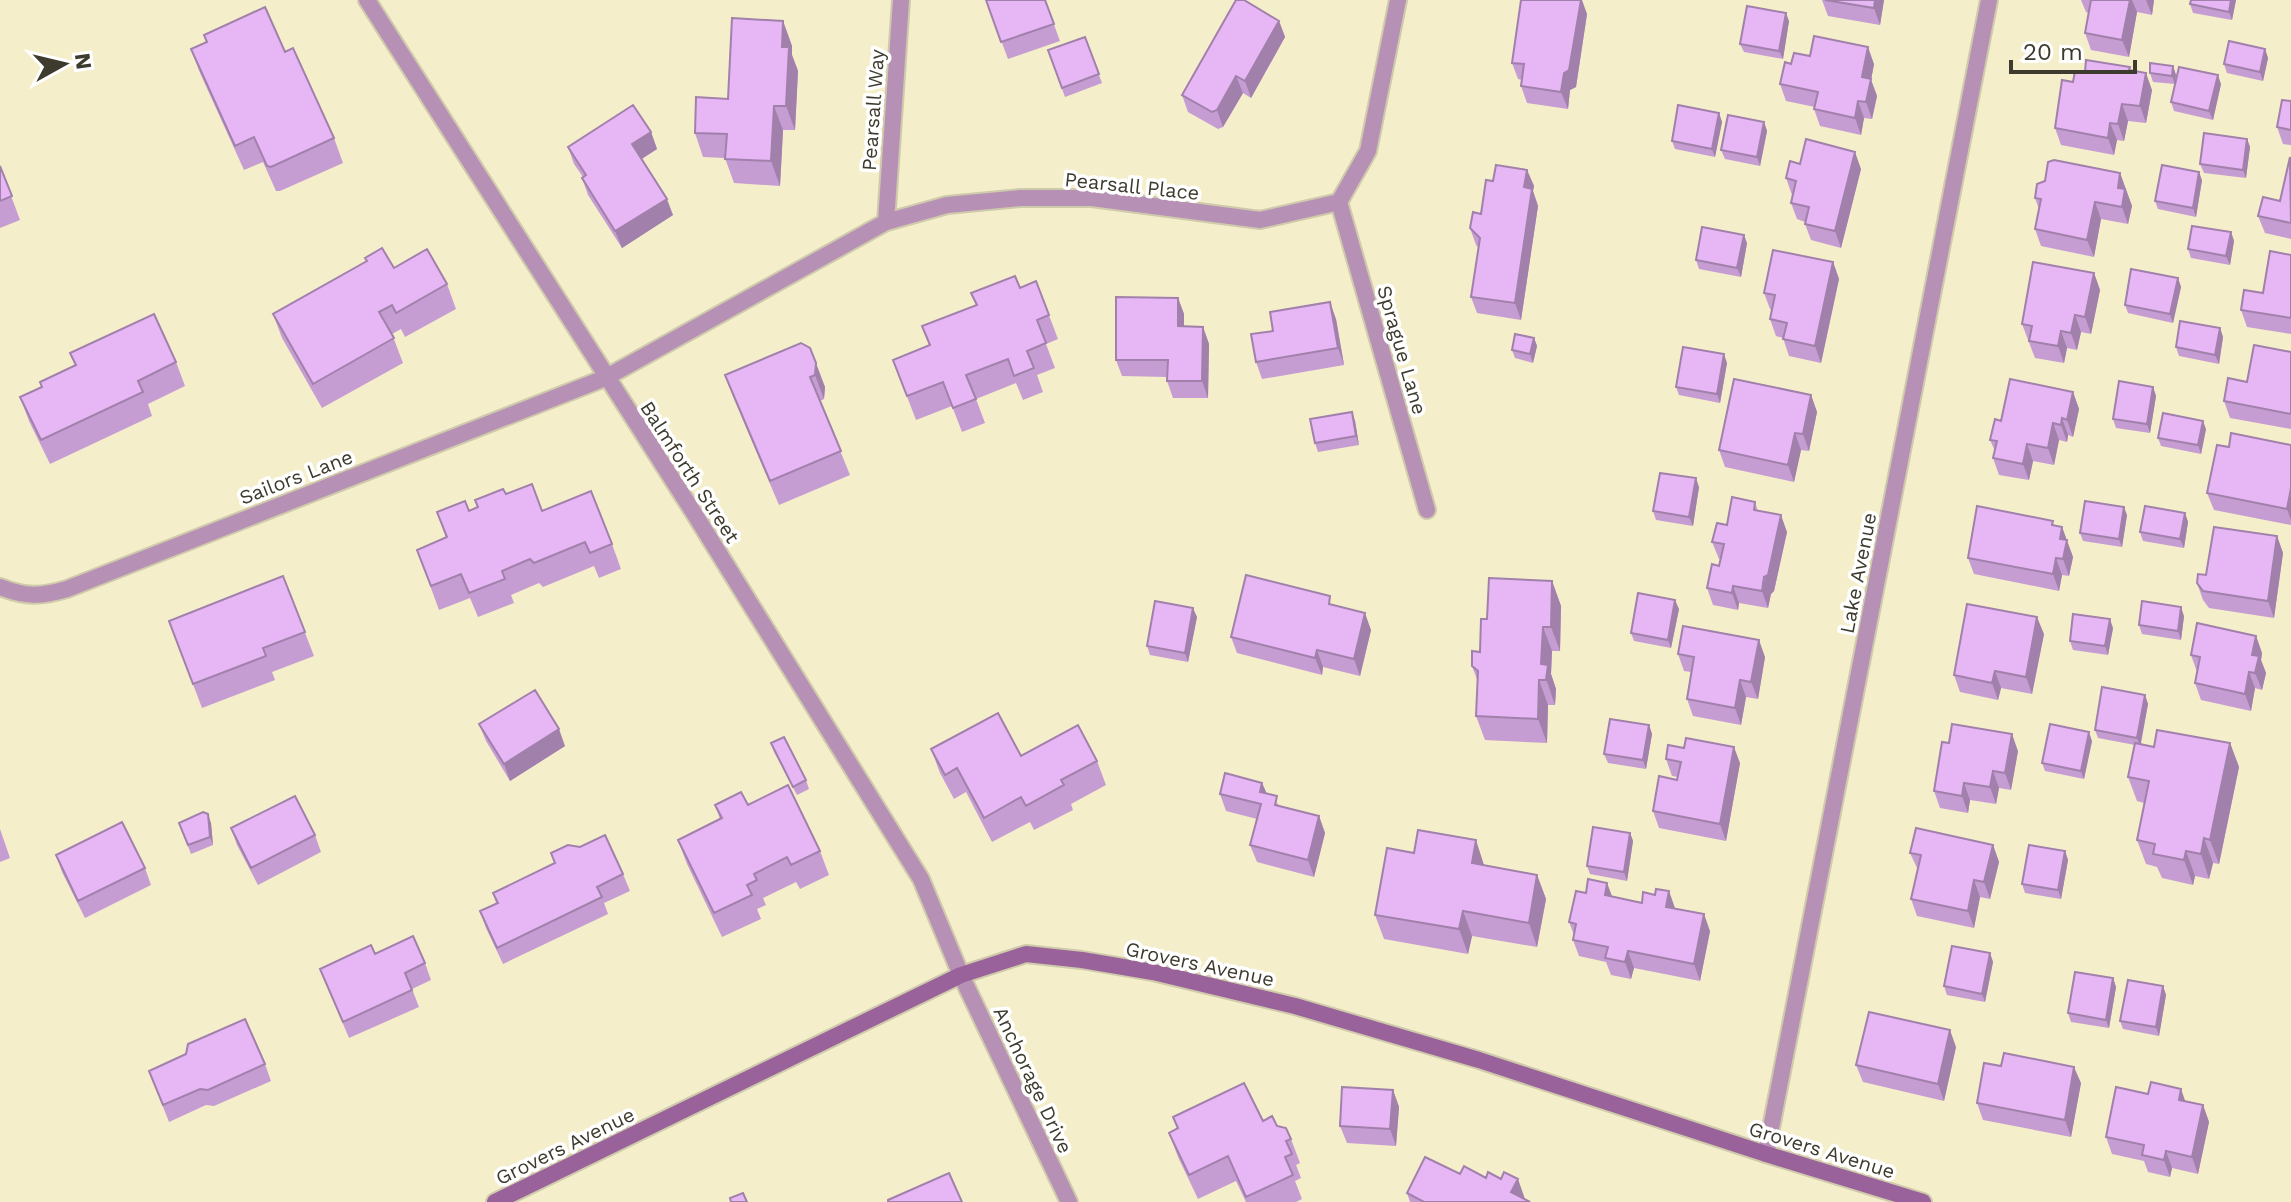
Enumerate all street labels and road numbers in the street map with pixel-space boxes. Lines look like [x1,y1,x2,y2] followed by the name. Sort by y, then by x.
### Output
[857,48,889,172] street label: Pearsall Way
[1063,167,1201,205] street label: Pearsall Place
[1372,283,1432,417] street label: Sprague Lane
[635,397,745,548] street label: Balmforth Street
[236,444,356,510] street label: Sailors Lane
[1835,511,1881,635] street label: Lake Avenue
[1124,937,1276,991] street label: Grovers Avenue
[989,1003,1077,1157] street label: Anchorage Drive
[492,1102,638,1190] street label: Grovers Avenue
[1746,1116,1898,1184] street label: Grovers Avenue

